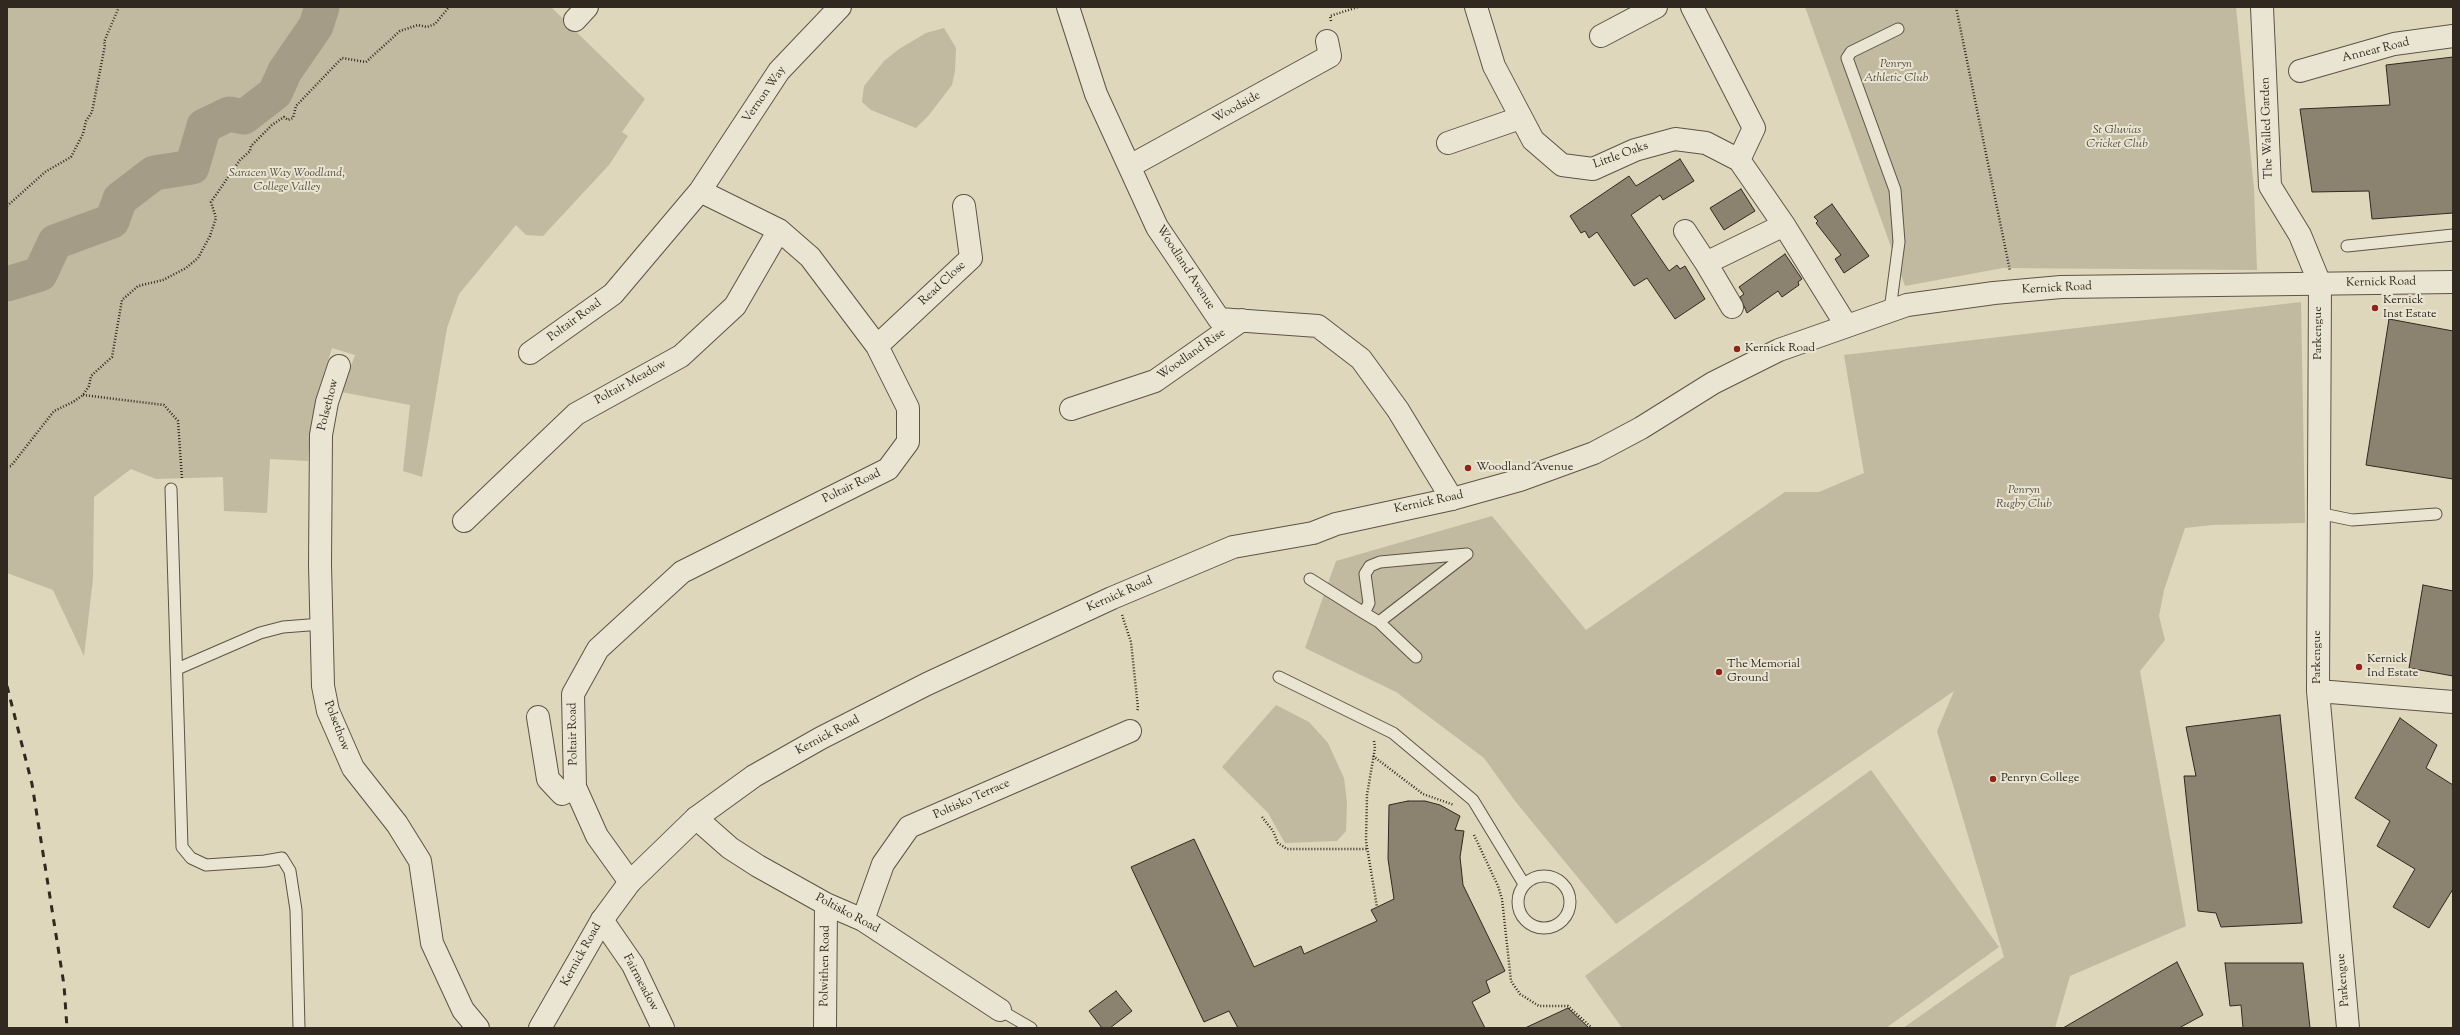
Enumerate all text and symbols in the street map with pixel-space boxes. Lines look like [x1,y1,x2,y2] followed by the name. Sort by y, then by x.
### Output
[2341,36,2411,66] street label: Annear Road
[1864,58,1928,86] park label: Penryn Athletic Club
[740,64,790,126] street label: Vernon Way
[2259,77,2277,179] street label: The Walled Garden
[1211,89,1263,127] street label: Woodside
[2086,124,2148,152] park label: St Gluvias Cricket Club
[1592,139,1650,173] street label: Little Oaks
[229,167,345,195] park label: Saracen Way Woodland, College Valley
[1152,223,1218,313] street label: Woodland Avenue
[917,259,969,309] street label: Read Close
[2346,275,2416,291] street label: Kernick Road
[2022,280,2092,298] street label: Kernick Road
[2383,294,2437,322] place label: Kernick Inst Estate
[545,297,605,345] street label: Poltair Road
[2370,303,2380,313] marker: Kernick Inst Estate
[2312,306,2326,360] street label: Parkengue
[1155,326,1229,384] street label: Woodland Rise
[1745,342,1815,356] place label: Kernick Road
[1732,344,1742,354] marker: Kernick Road
[593,357,669,409] street label: Poltair Meadow
[316,378,342,432] street label: Polsethow
[1476,461,1573,475] place label: Woodland Avenue
[1463,463,1473,473] marker: Woodland Avenue
[821,467,883,507] street label: Poltair Road
[1996,484,2052,512] park label: Penryn Rugby Club
[1393,489,1465,517] street label: Kernick Road
[1085,574,1155,616] street label: Kernick Road
[2311,630,2325,684] street label: Parkengue
[2367,653,2418,681] place label: Kernick Ind Estate
[1727,658,1800,686] place label: The Memorial Ground
[2354,662,2364,672] marker: Kernick Ind Estate
[1714,667,1724,677] marker: The Memorial Ground
[320,699,352,753] street label: Polsethow
[566,702,582,766] street label: Poltair Road
[794,713,862,759] street label: Kernick Road
[2001,772,2079,786] place label: Penryn College
[1988,774,1998,784] marker: Penryn College
[932,777,1012,823] street label: Poltisko Terrace
[812,891,882,937] street label: Poltisko Road
[559,921,605,989] street label: Kernick Road
[818,925,834,1007] street label: Polwithen Road
[619,952,661,1014] street label: Fairmeadow
[2334,953,2354,1007] street label: Parkengue

